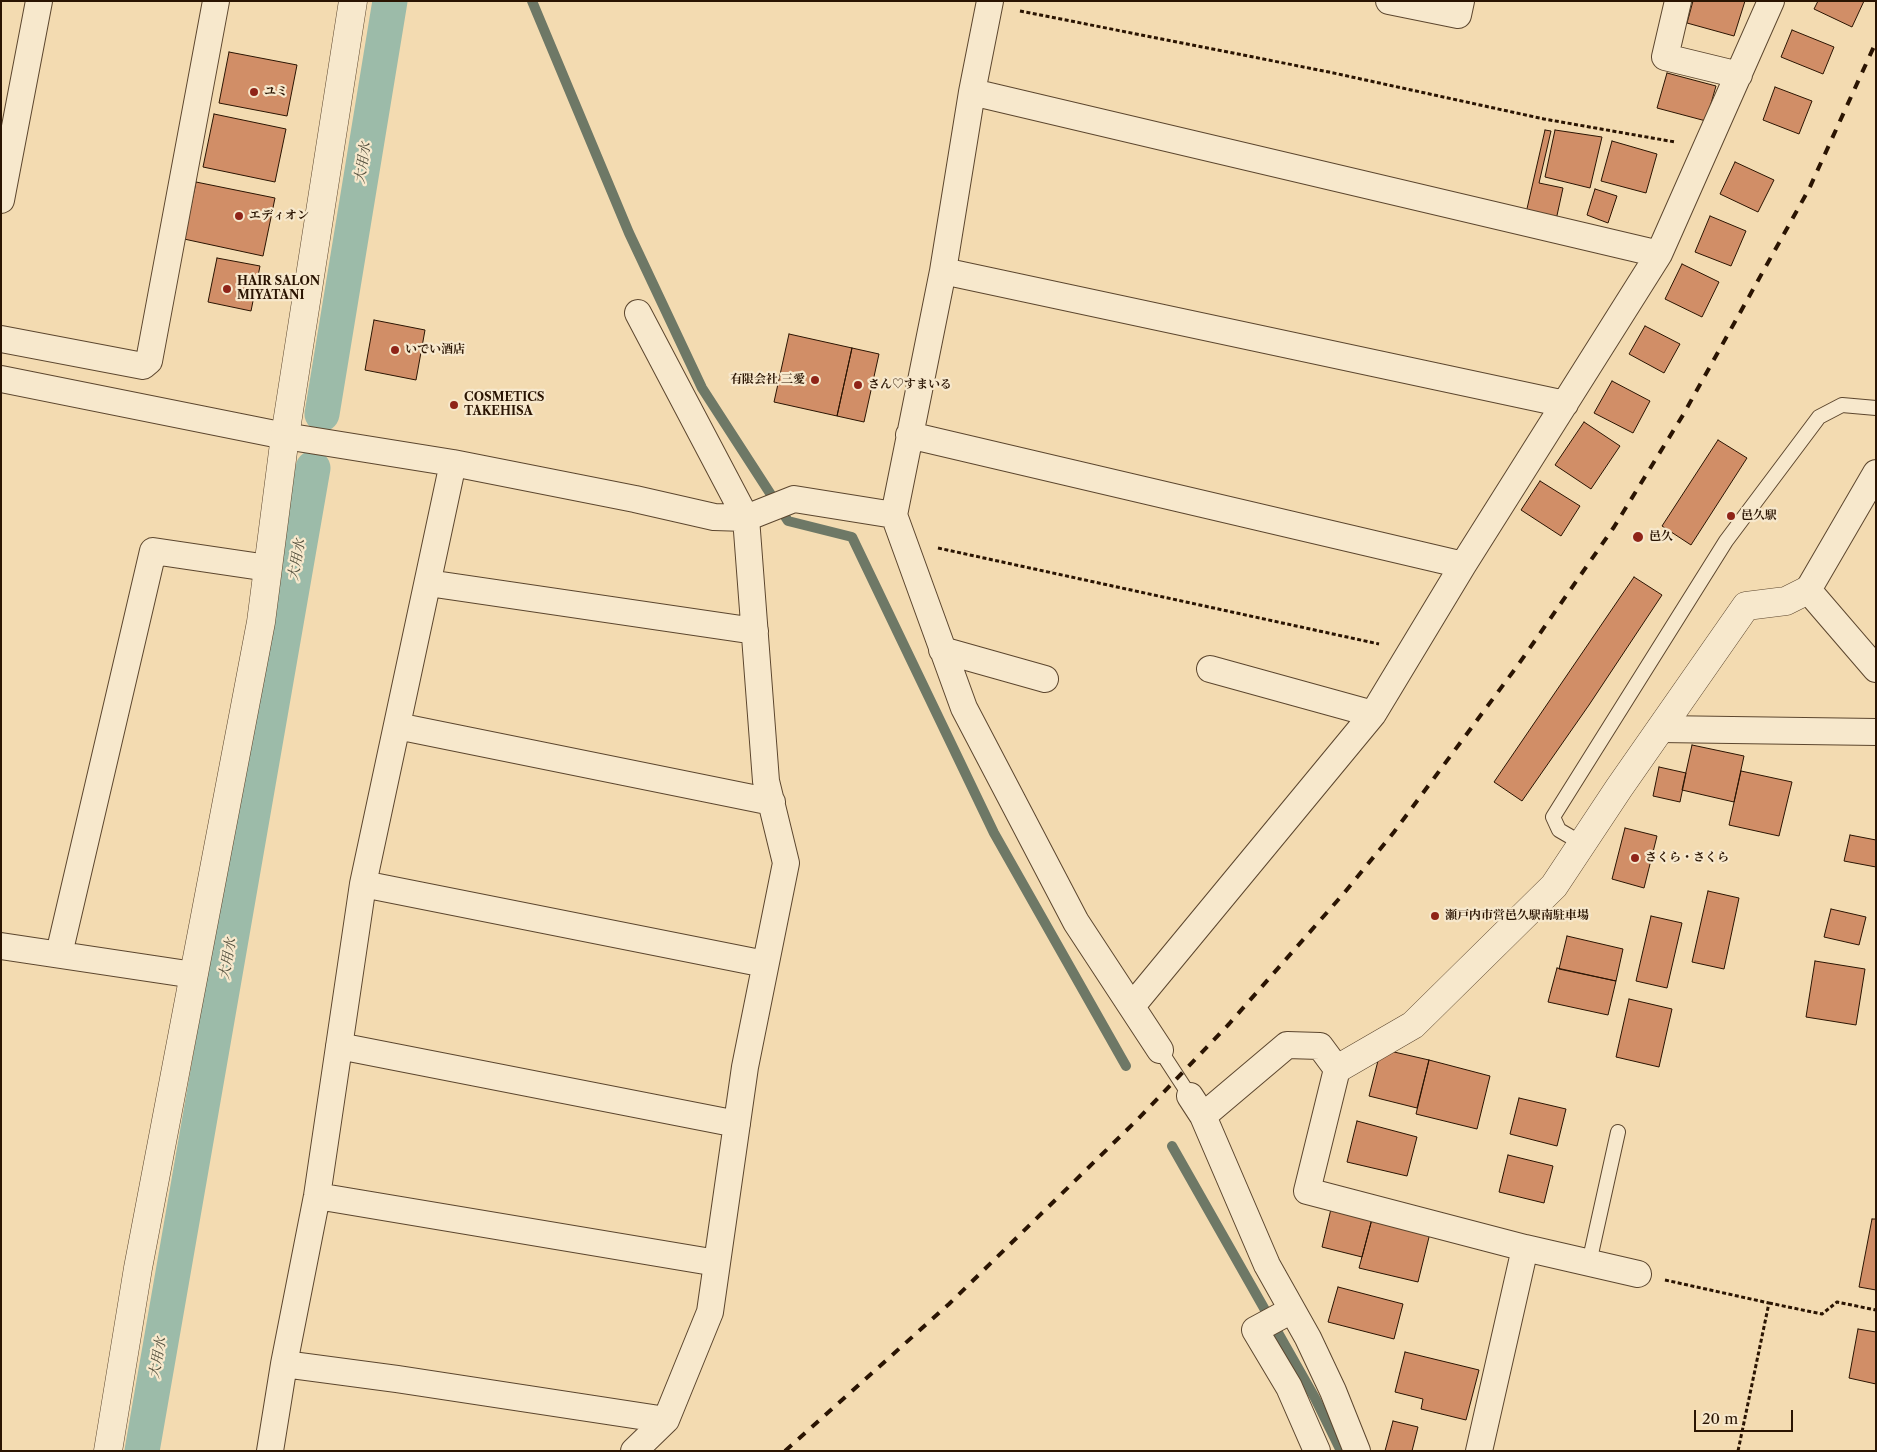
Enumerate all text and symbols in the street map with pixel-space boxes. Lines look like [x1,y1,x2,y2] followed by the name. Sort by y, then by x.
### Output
[264,85,288,99] place label: ユミ
[248,86,260,98] marker: ユミ
[351,141,375,185] water label: 大用水
[249,209,309,223] place label: エディオン
[233,210,245,222] marker: エディオン
[237,275,320,303] place label: HAIR SALON MIYATANI
[221,283,233,295] marker: HAIR SALON MIYATANI
[405,343,465,357] place label: いでい酒店
[389,344,401,356] marker: いでい酒店
[730,373,805,387] place label: 有限会社 三愛
[809,374,821,386] marker: 有限会社 三愛
[868,378,952,392] place label: さん♡すまいる
[852,379,864,391] marker: さん♡すまいる
[464,391,545,419] place label: COSMETICS TAKEHISA
[448,399,460,411] marker: COSMETICS TAKEHISA
[1741,509,1777,523] place label: 邑久駅
[1725,510,1737,522] marker: 邑久駅
[1631,530,1645,544] marker: 邑久
[1649,530,1673,544] place label: 邑久
[285,538,309,582] water label: 大用水
[1645,851,1729,865] place label: さくら・さくら
[1629,852,1641,864] marker: さくら・さくら
[1445,909,1589,923] place label: 瀬戸内市営邑久駅南駐車場
[1429,910,1441,922] marker: 瀬戸内市営邑久駅南駐車場
[216,937,240,981] water label: 大用水
[146,1336,170,1380] water label: 大用水
[1697,1400,1796,1432] scale bar
[1702,1409,1738,1428] text: 20 m

